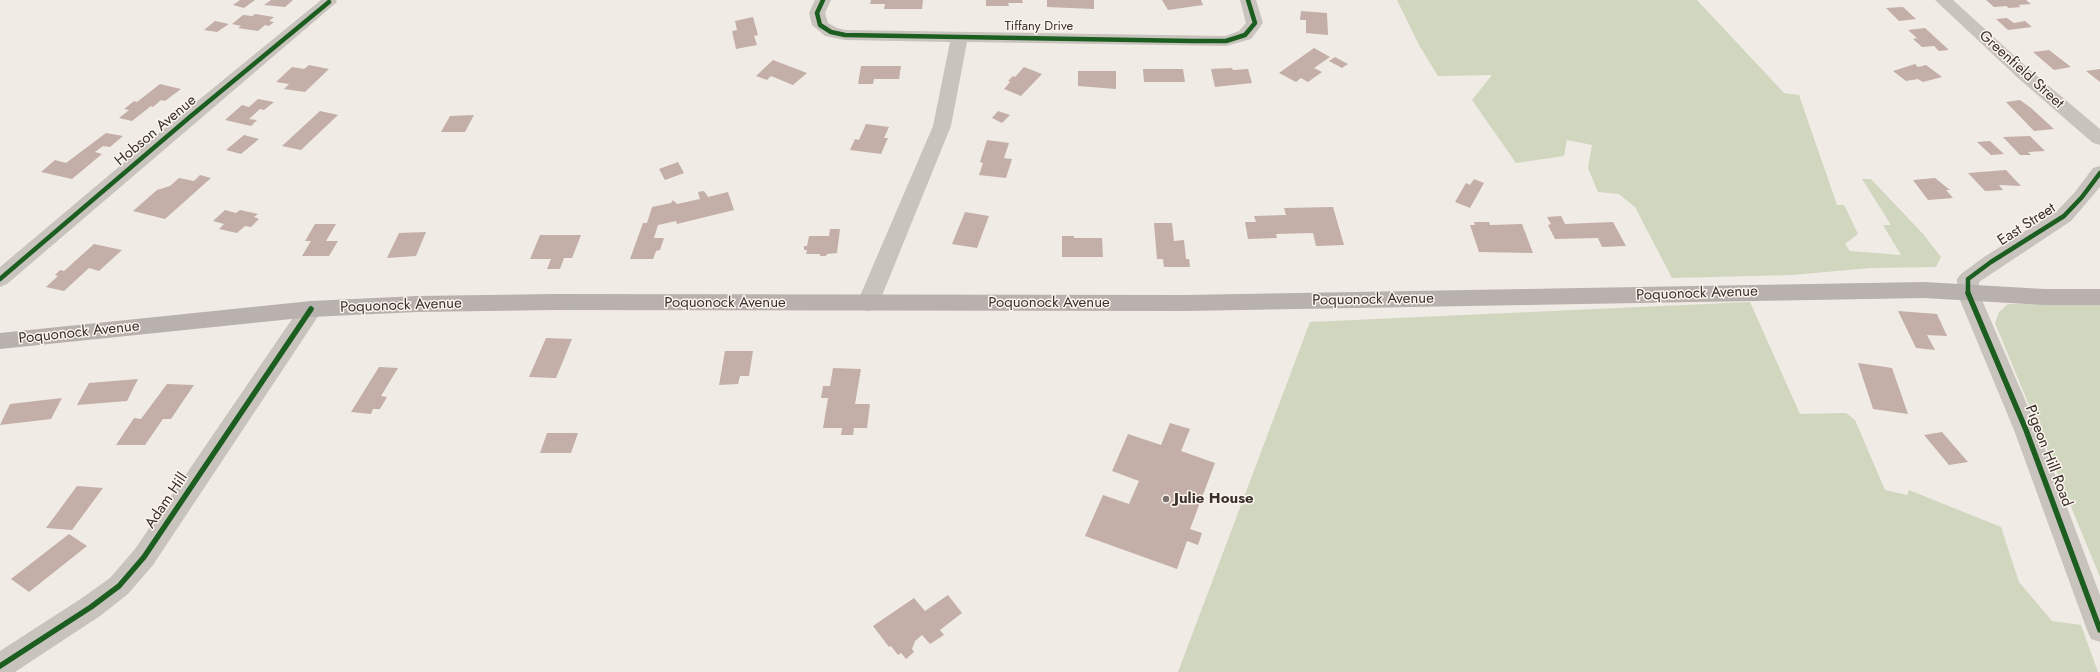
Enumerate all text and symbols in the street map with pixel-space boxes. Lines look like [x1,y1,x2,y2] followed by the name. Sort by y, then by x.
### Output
[1005,19,1073,35] street label: Tiffany Drive
[1975,27,2067,113] street label: Greenfield Street
[112,92,200,170] street label: Hobson Avenue
[1995,200,2059,250] street label: East Street
[1636,283,1758,305] street label: Poquonock Avenue
[1312,290,1434,310] street label: Poquonock Avenue
[664,294,786,312] street label: Poquonock Avenue
[988,294,1110,312] street label: Poquonock Avenue
[340,295,462,317] street label: Poquonock Avenue
[18,318,140,348] street label: Poquonock Avenue
[2020,403,2076,509] street label: Pigeon Hill Road
[142,470,192,532] street label: Adam Hill
[1174,490,1254,508] place label: Julie House
[1161,494,1171,504] marker: Julie House

